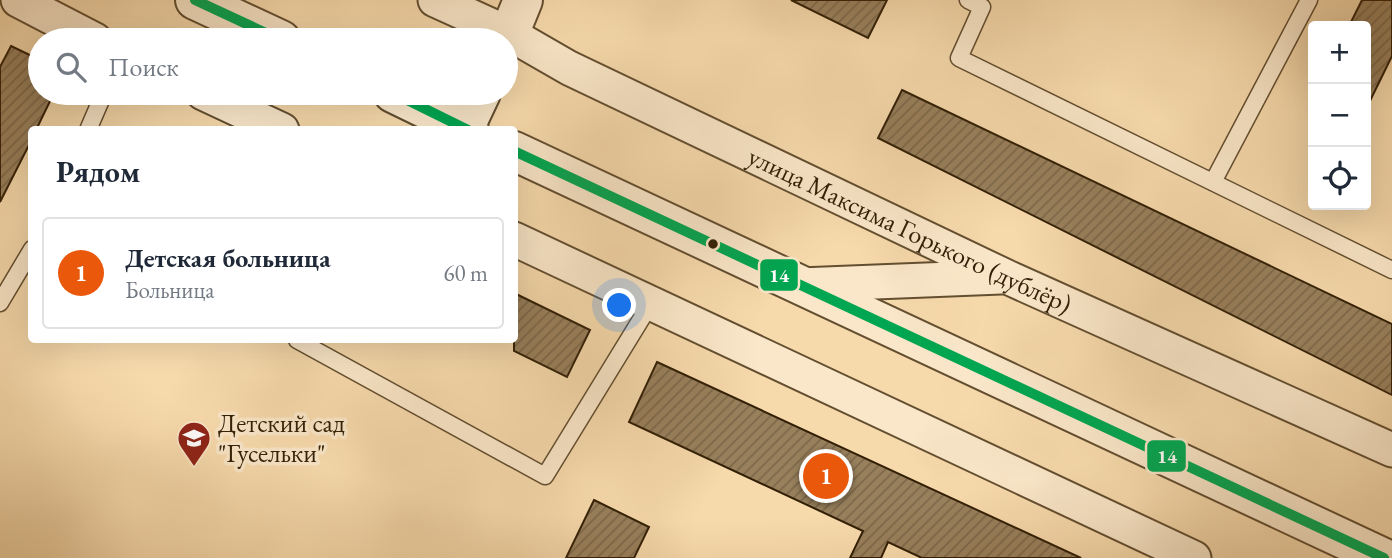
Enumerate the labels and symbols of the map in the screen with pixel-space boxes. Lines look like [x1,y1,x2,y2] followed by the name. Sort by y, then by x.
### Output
[743,139,1077,321] street label: улица Максима Горького (дублёр)
[706,237,720,251] unlabelled marker
[759,258,799,292] line badge: 14
[769,263,790,288] text: 14
[602,288,636,322] your location
[218,406,345,470] place label: Детский сад "Гусельки"
[175,419,213,468] school or university icon: Детский сад "Гусельки"
[1146,439,1187,473] line badge: 14
[1157,444,1178,469] text: 14
[803,450,849,502] pin: 1

